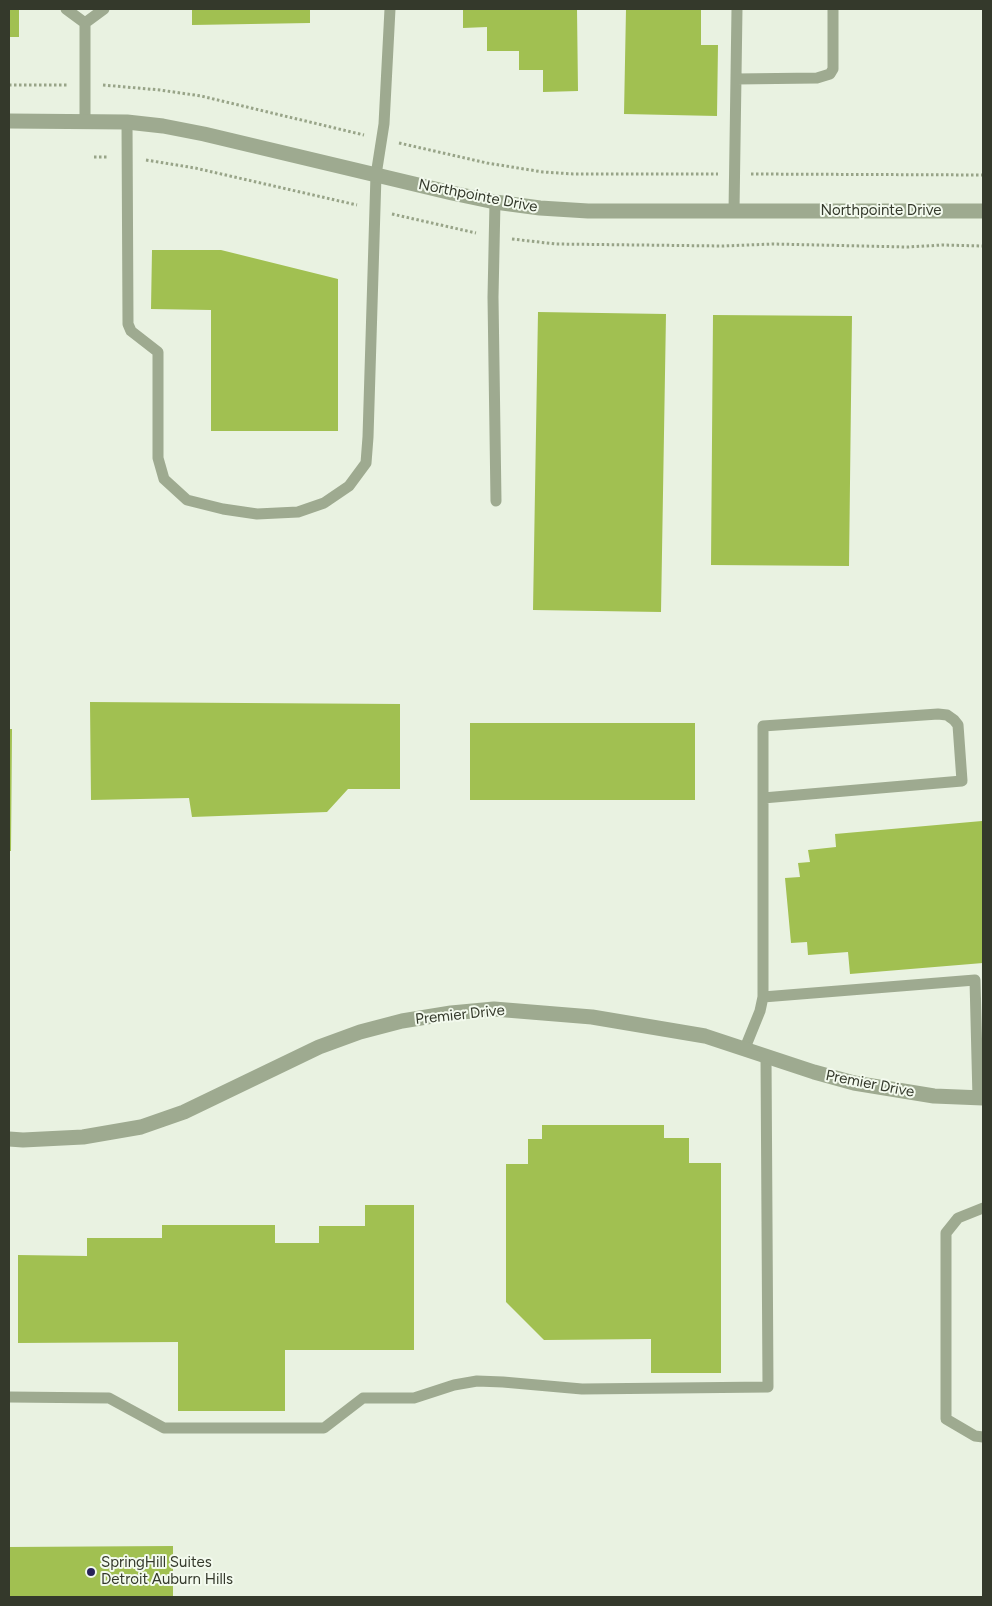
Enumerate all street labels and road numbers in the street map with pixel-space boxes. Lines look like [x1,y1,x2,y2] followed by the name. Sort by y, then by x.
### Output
[417,176,539,216] street label: Northpointe Drive
[820,202,942,220] street label: Northpointe Drive
[414,1001,506,1029] street label: Premier Drive
[824,1067,916,1101] street label: Premier Drive

